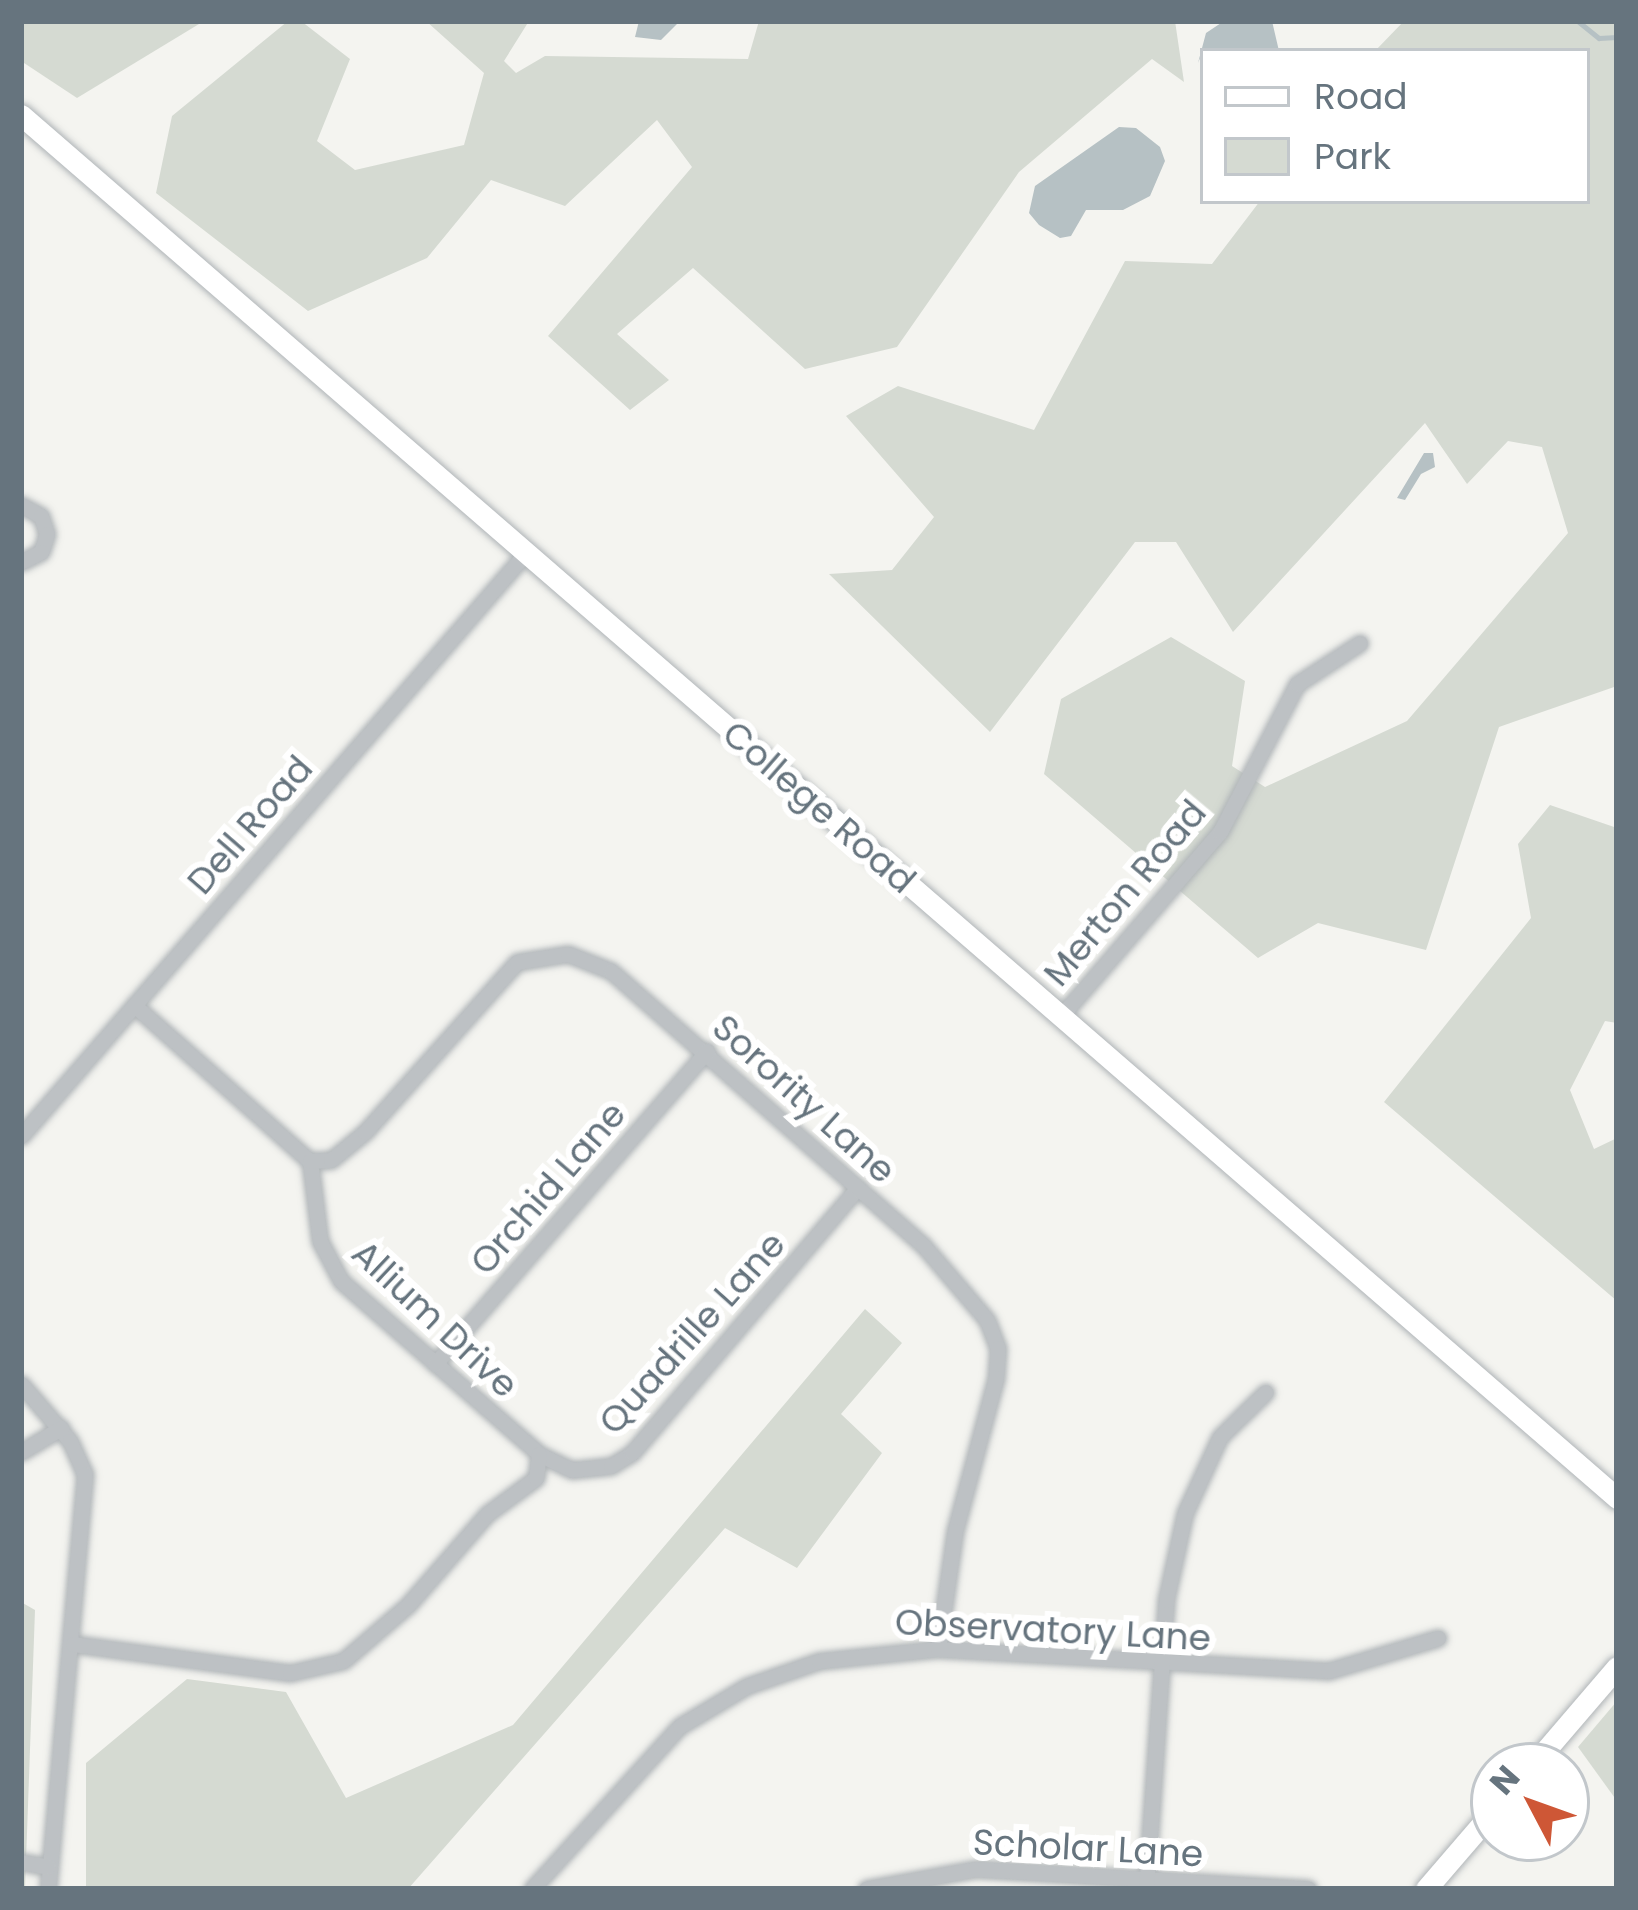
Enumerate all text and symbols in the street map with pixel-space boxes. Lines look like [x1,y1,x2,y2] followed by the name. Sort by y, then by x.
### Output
[1200,48,1590,204] legend
[1314,71,1408,122] text: Road
[1314,131,1391,182] text: Park
[714,712,924,902] street label: College Road
[178,747,322,903] street label: Dell Road
[1035,791,1215,995] street label: Merton Road
[704,1006,904,1192] street label: Sorority Lane
[461,1093,635,1283] street label: Orchid Lane
[590,1223,794,1443] street label: Quadrille Lane
[343,1231,527,1407] street label: Allium Drive
[894,1600,1212,1660] street label: Observatory Lane
[1470,1742,1590,1862] north arrow
[1479,1755,1531,1805] text: N
[972,1820,1204,1876] street label: Scholar Lane

